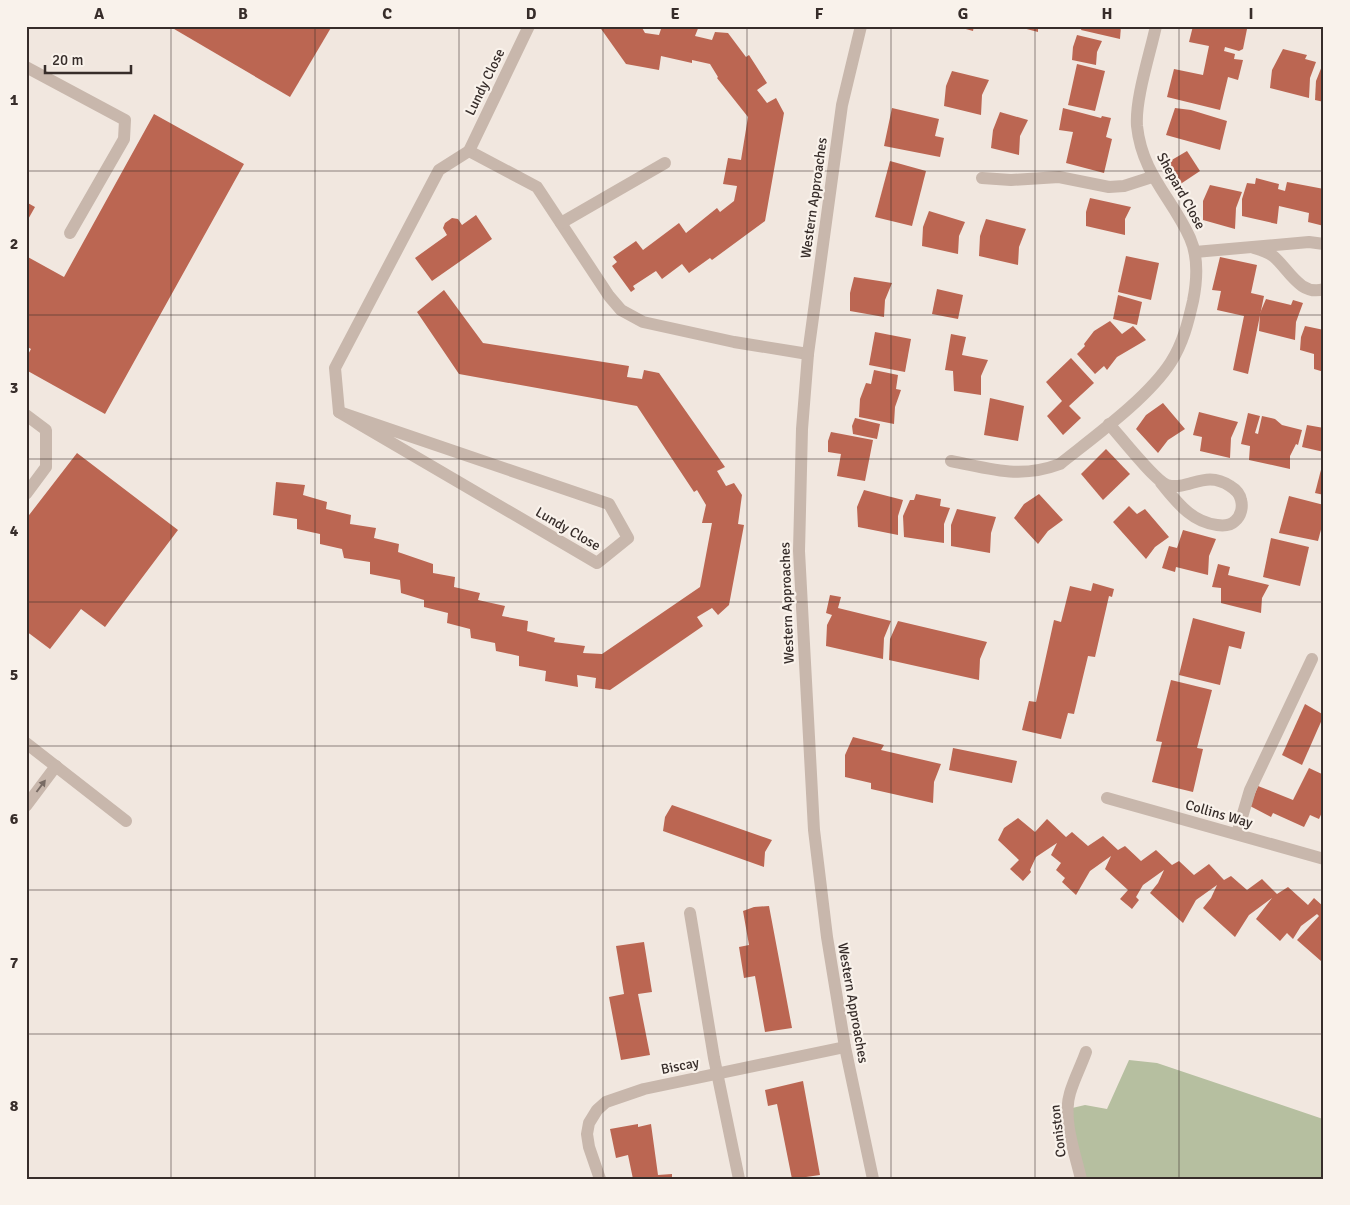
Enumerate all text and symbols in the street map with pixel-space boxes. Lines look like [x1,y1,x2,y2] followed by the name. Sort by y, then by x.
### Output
[94,4,105,24] text: A
[238,4,248,24] text: B
[382,4,392,24] text: C
[526,4,537,24] text: D
[670,4,680,24] text: E
[815,4,824,24] text: F
[958,4,968,24] text: G
[1102,4,1112,24] text: H
[1248,4,1254,24] text: I
[45,42,131,74] scale bar
[462,46,508,118] street label: Lundy Close
[52,51,83,69] text: 20 m
[10,90,19,110] text: 1
[797,136,831,260] street label: Western Approaches
[1153,150,1209,232] street label: Shepard Close
[10,234,18,254] text: 2
[10,378,18,398] text: 3
[533,504,603,554] street label: Lundy Close
[10,521,19,541] text: 4
[776,542,798,664] street label: Western Approaches
[10,665,18,685] text: 5
[36,779,46,793] one-way arrow
[1183,796,1255,832] street label: Collins Way
[10,809,19,829] text: 6
[834,941,872,1065] street label: Western Approaches
[10,953,19,973] text: 7
[659,1054,701,1078] street label: Biscay
[10,1096,19,1116] text: 8
[1046,1104,1070,1158] street label: Coniston

